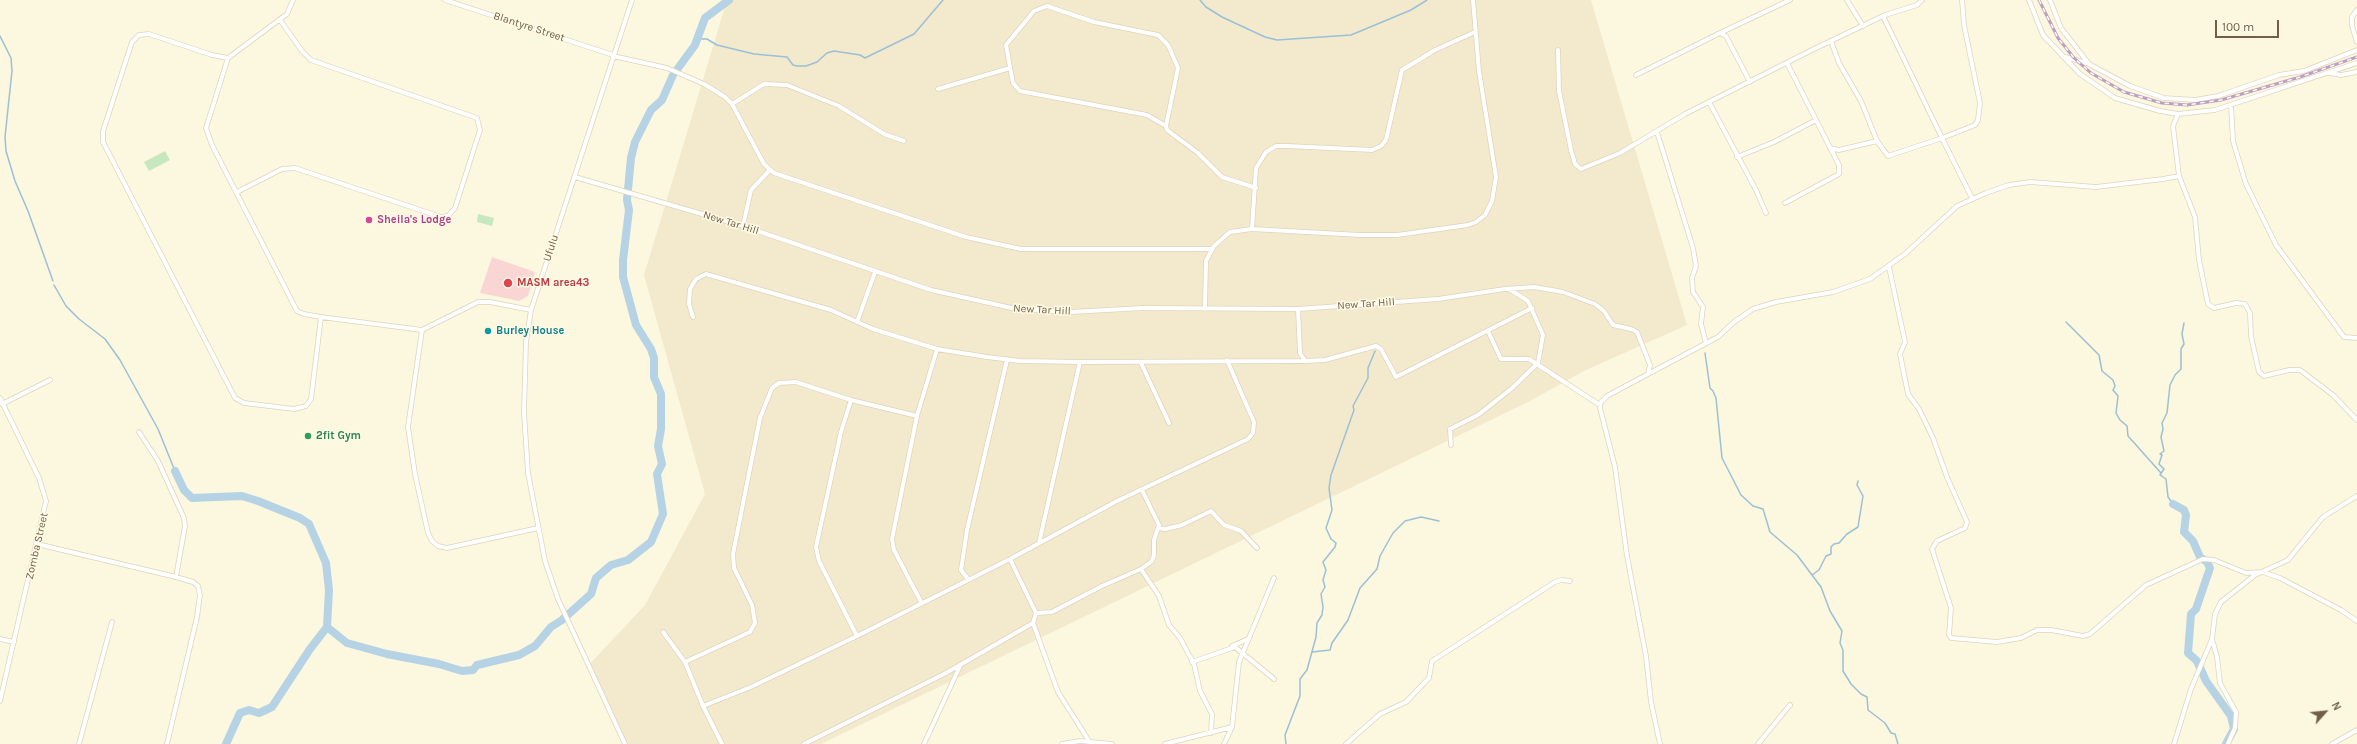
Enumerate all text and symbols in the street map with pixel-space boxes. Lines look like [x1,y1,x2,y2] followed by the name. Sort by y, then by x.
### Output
[492,9,566,45] street label: Blantyre Street
[2217,12,2281,38] scale bar
[2222,20,2254,34] text: 100 m
[701,208,761,238] street label: New Tar Hill
[377,213,451,227] place label: Sheila's Lodge
[364,215,374,225] marker: Sheila's Lodge
[540,233,562,263] street label: Ufulu
[517,276,589,290] place label: MASM area43
[502,277,514,289] marker: MASM area43
[1337,295,1395,313] street label: New Tar Hill
[1013,302,1071,318] street label: New Tar Hill
[496,324,564,338] place label: Burley House
[483,326,493,336] marker: Burley House
[316,429,361,443] place label: 2fit Gym
[303,431,313,441] marker: 2fit Gym
[23,511,51,581] street label: Zomba Street
[2305,692,2345,732] north arrow
[2329,700,2344,713] text: N

